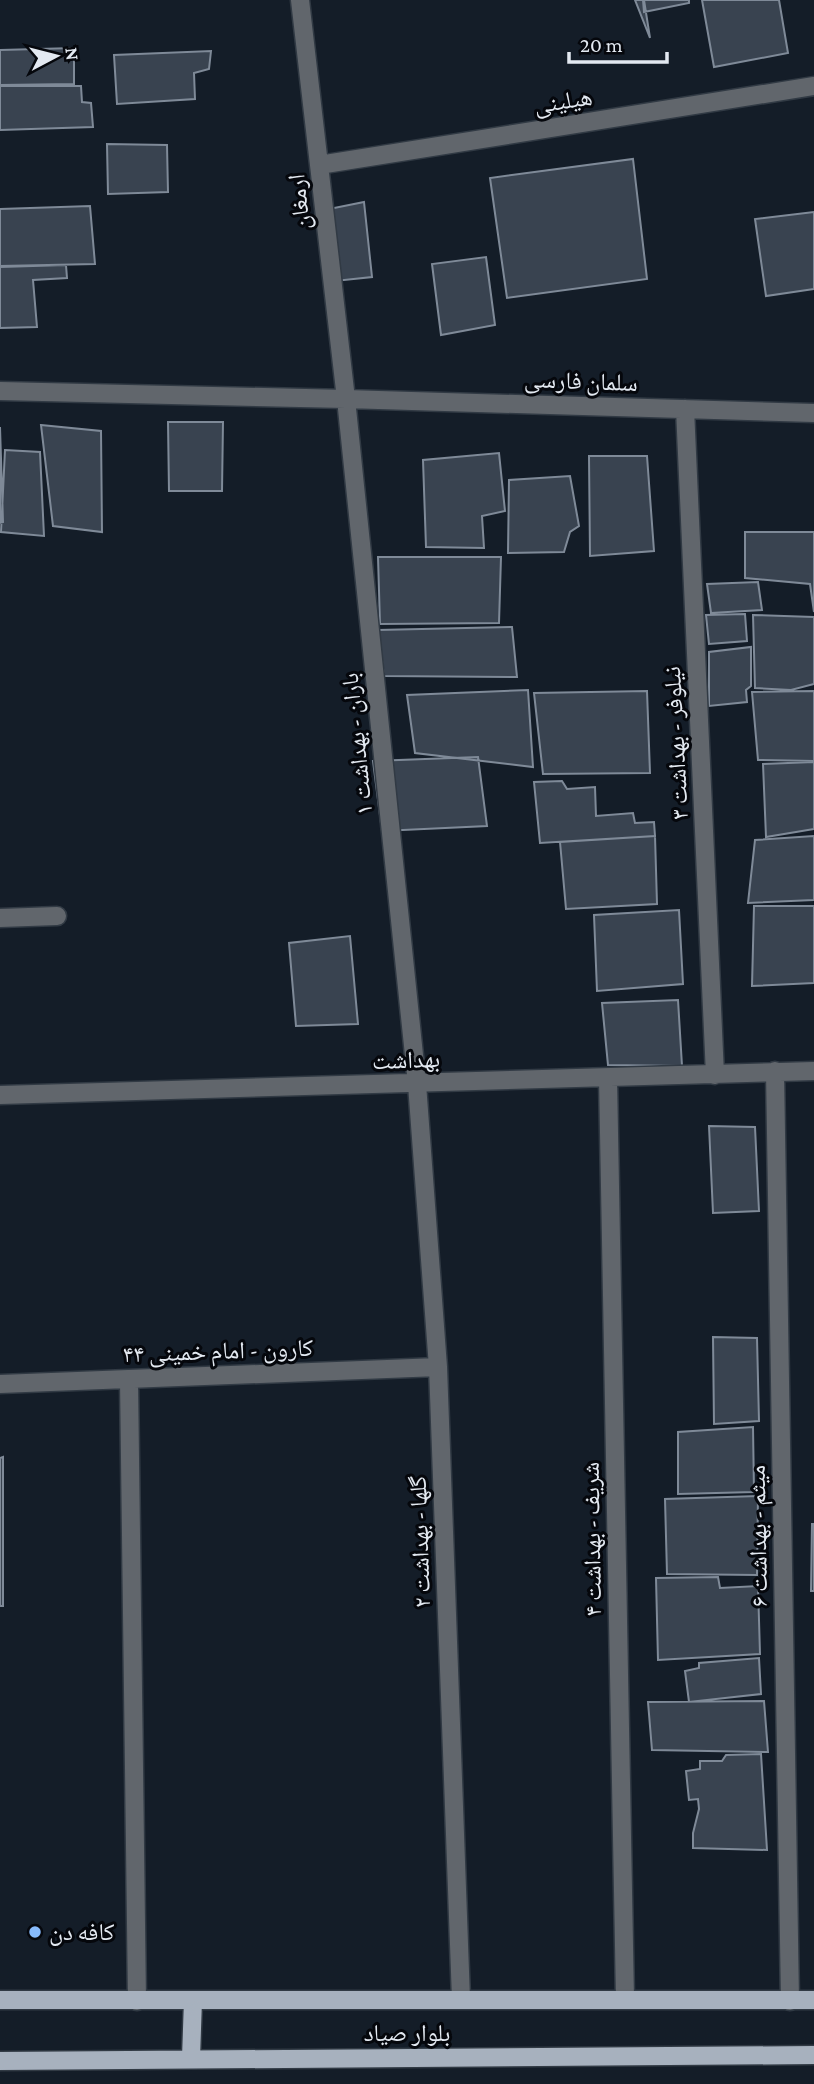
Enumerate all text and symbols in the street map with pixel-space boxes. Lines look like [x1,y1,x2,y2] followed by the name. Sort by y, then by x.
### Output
[21,21,91,91] north arrow
[569,21,667,65] scale bar
[580,33,623,57] text: 20 m
[61,46,84,62] text: N
[532,83,594,119] street label: هیلینی
[282,173,316,231] street label: ارمغان
[524,365,638,397] street label: سلمان فارسی
[658,666,694,820] street label: نیلوفر - بهداشت ۳
[336,671,378,817] street label: باران - بهداشت ۱
[371,1045,441,1075] street label: بهداشت
[122,1334,314,1370] street label: کارون - امام خمینی ۴۴
[577,1461,607,1617] street label: شریف - بهداشت ۴
[743,1465,775,1607] street label: میثم - بهداشت ۶
[404,1475,436,1609] street label: گلها - بهداشت ۲
[49,1918,114,1946] place label: کافه دن
[27,1924,43,1940] marker: کافه دن
[364,2019,450,2047] street label: بلوار صیاد

